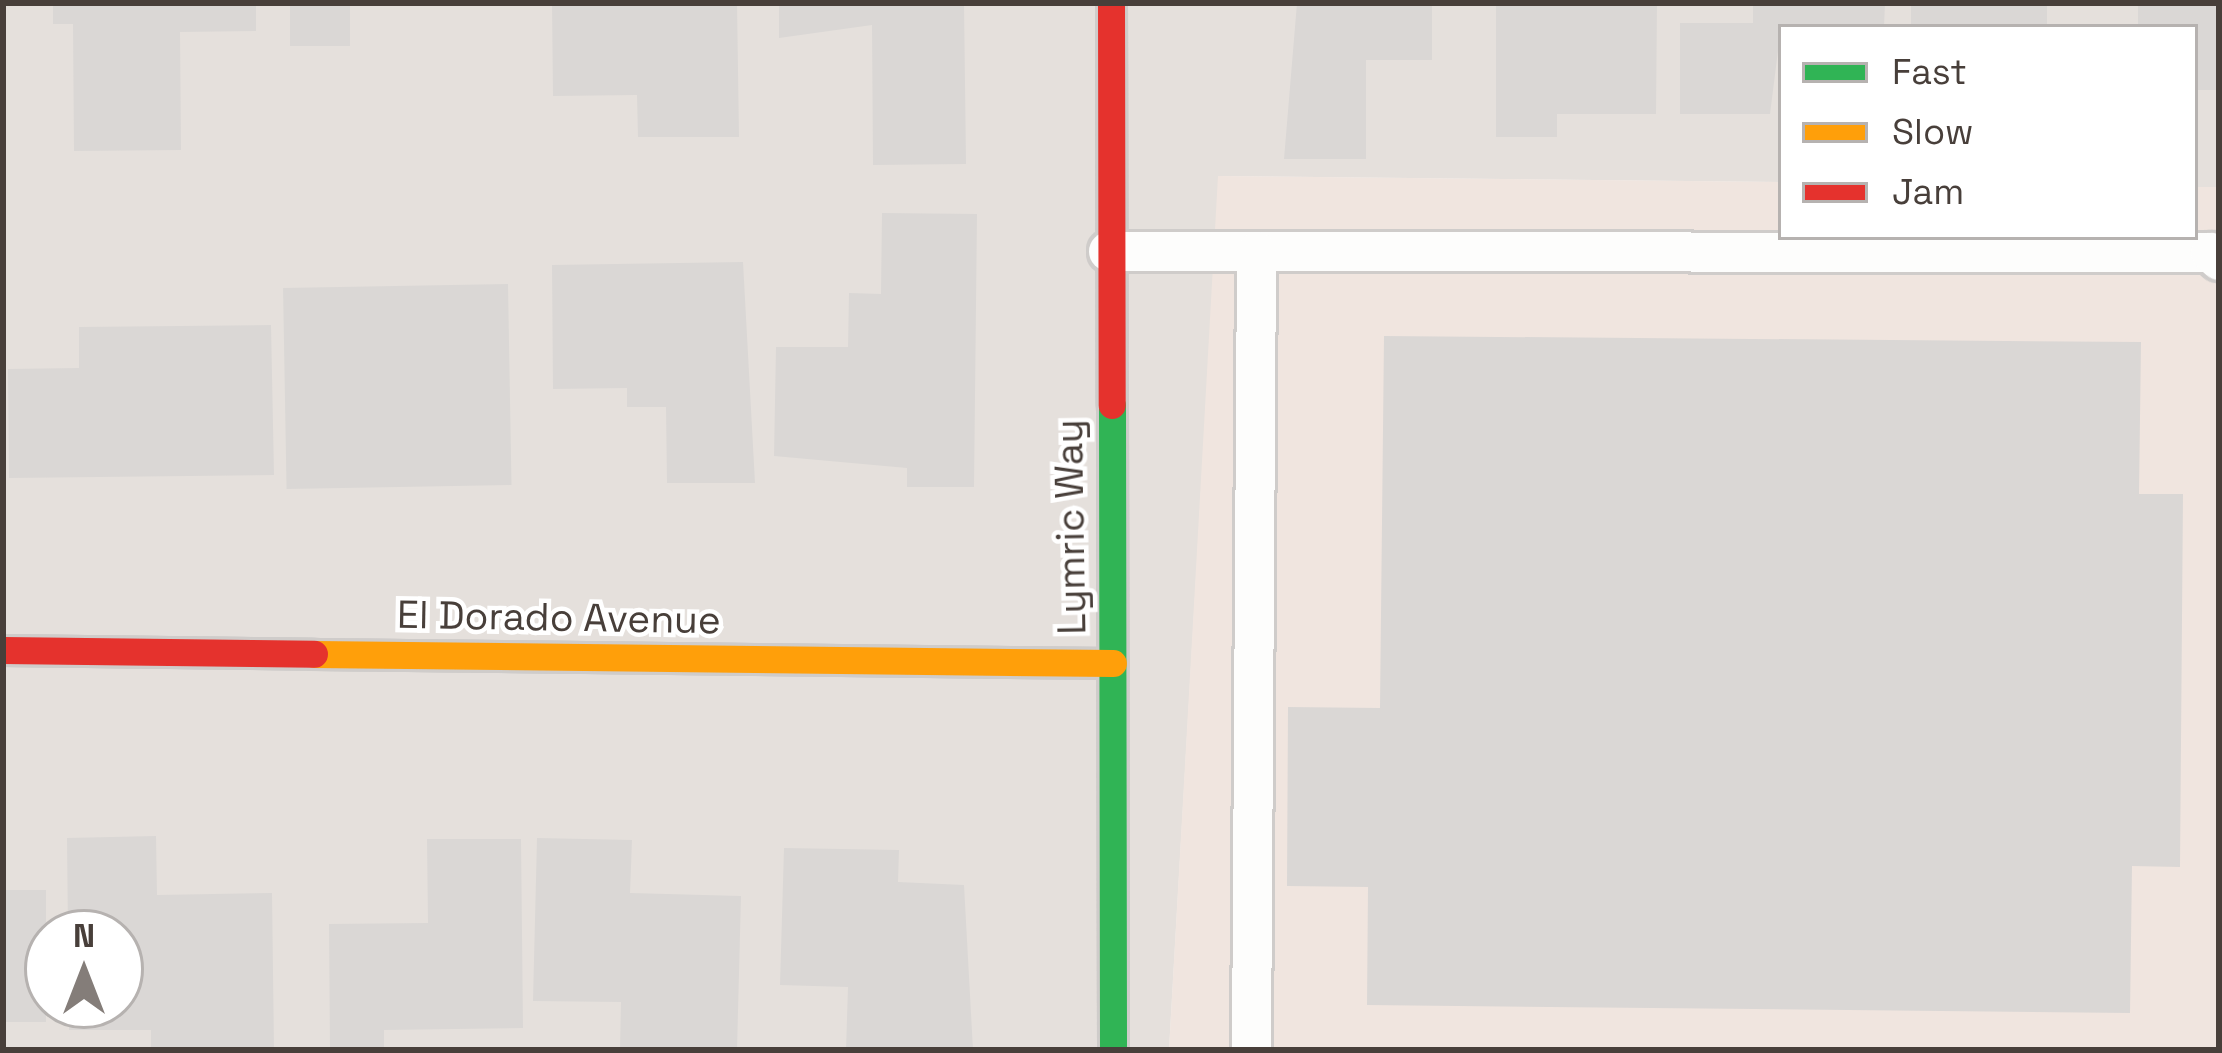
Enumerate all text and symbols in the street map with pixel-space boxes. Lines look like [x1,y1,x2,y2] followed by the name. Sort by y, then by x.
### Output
[1778,24,2198,240] legend
[1892,49,1967,95] text: Fast
[1892,109,1974,155] text: Slow
[1892,169,1964,215] text: Jam
[1046,419,1096,635] street label: Lymric Way
[396,592,722,644] street label: El Dorado Avenue
[24,909,144,1029] north arrow
[73,915,95,957] text: N

